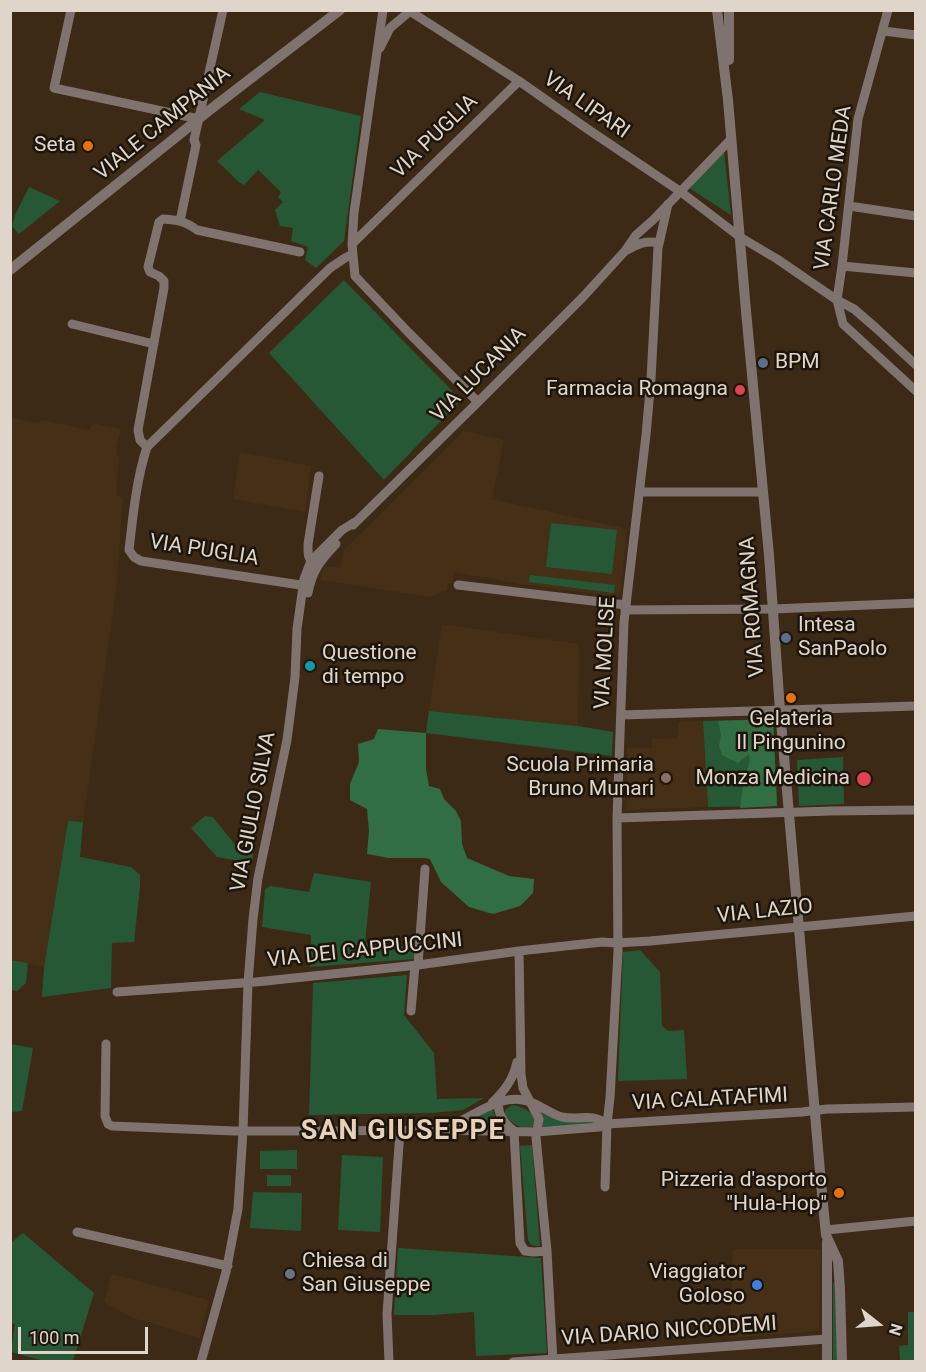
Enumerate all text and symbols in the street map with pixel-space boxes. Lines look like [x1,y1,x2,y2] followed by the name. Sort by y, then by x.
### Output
[90,62,236,186] street label: VIALE CAMPANIA
[538,67,634,145] street label: VIA LIPARI
[387,90,483,184] street label: VIA PUGLIA
[810,104,858,272] street label: VIA CARLO MEDA
[34,133,76,159] place label: Seta
[81,139,95,153] marker: Seta
[426,322,532,428] street label: VIA LUCANIA
[775,350,820,376] place label: BPM
[756,356,770,370] marker: BPM
[546,377,728,403] place label: Farmacia Romagna
[733,383,747,397] marker: Farmacia Romagna
[148,530,260,572] street label: VIA PUGLIA
[736,536,770,678] street label: VIA ROMAGNA
[590,596,622,710] street label: VIA MOLISE
[798,613,887,663] place label: Intesa SanPaolo
[779,631,793,645] marker: Intesa SanPaolo
[322,641,417,691] place label: Questione di tempo
[303,659,317,673] marker: Questione di tempo
[784,691,798,705] marker: Gelateria Il Pingunino
[736,707,846,757] place label: Gelateria Il Pingunino
[226,730,282,894] street label: VIA GIULIO SILVA
[506,753,654,803] place label: Scuola Primaria Bruno Munari
[696,766,850,792] place label: Monza Medicina
[855,770,873,788] marker: Monza Medicina
[659,771,673,785] marker: Scuola Primaria Bruno Munari
[716,894,814,930] street label: VIA LAZIO
[266,928,464,974] street label: VIA DEI CAPPUCCINI
[631,1083,789,1117] street label: VIA CALATAFIMI
[301,1116,505,1148] district label: SAN GIUSEPPE
[661,1168,827,1218] place label: Pizzeria d'asporto "Hula-Hop"
[832,1186,846,1200] marker: Pizzeria d'asporto "Hula-Hop"
[302,1249,430,1299] place label: Chiesa di San Giuseppe
[649,1260,745,1310] place label: Viaggiator Goloso
[283,1267,297,1281] marker: Chiesa di San Giuseppe
[750,1278,764,1292] marker: Viaggiator Goloso
[848,1294,908,1354] north arrow
[560,1312,778,1352] street label: VIA DARIO NICCODEMI
[21,1315,152,1353] scale bar
[885,1321,906,1338] text: N
[29,1327,80,1348] text: 100 m

